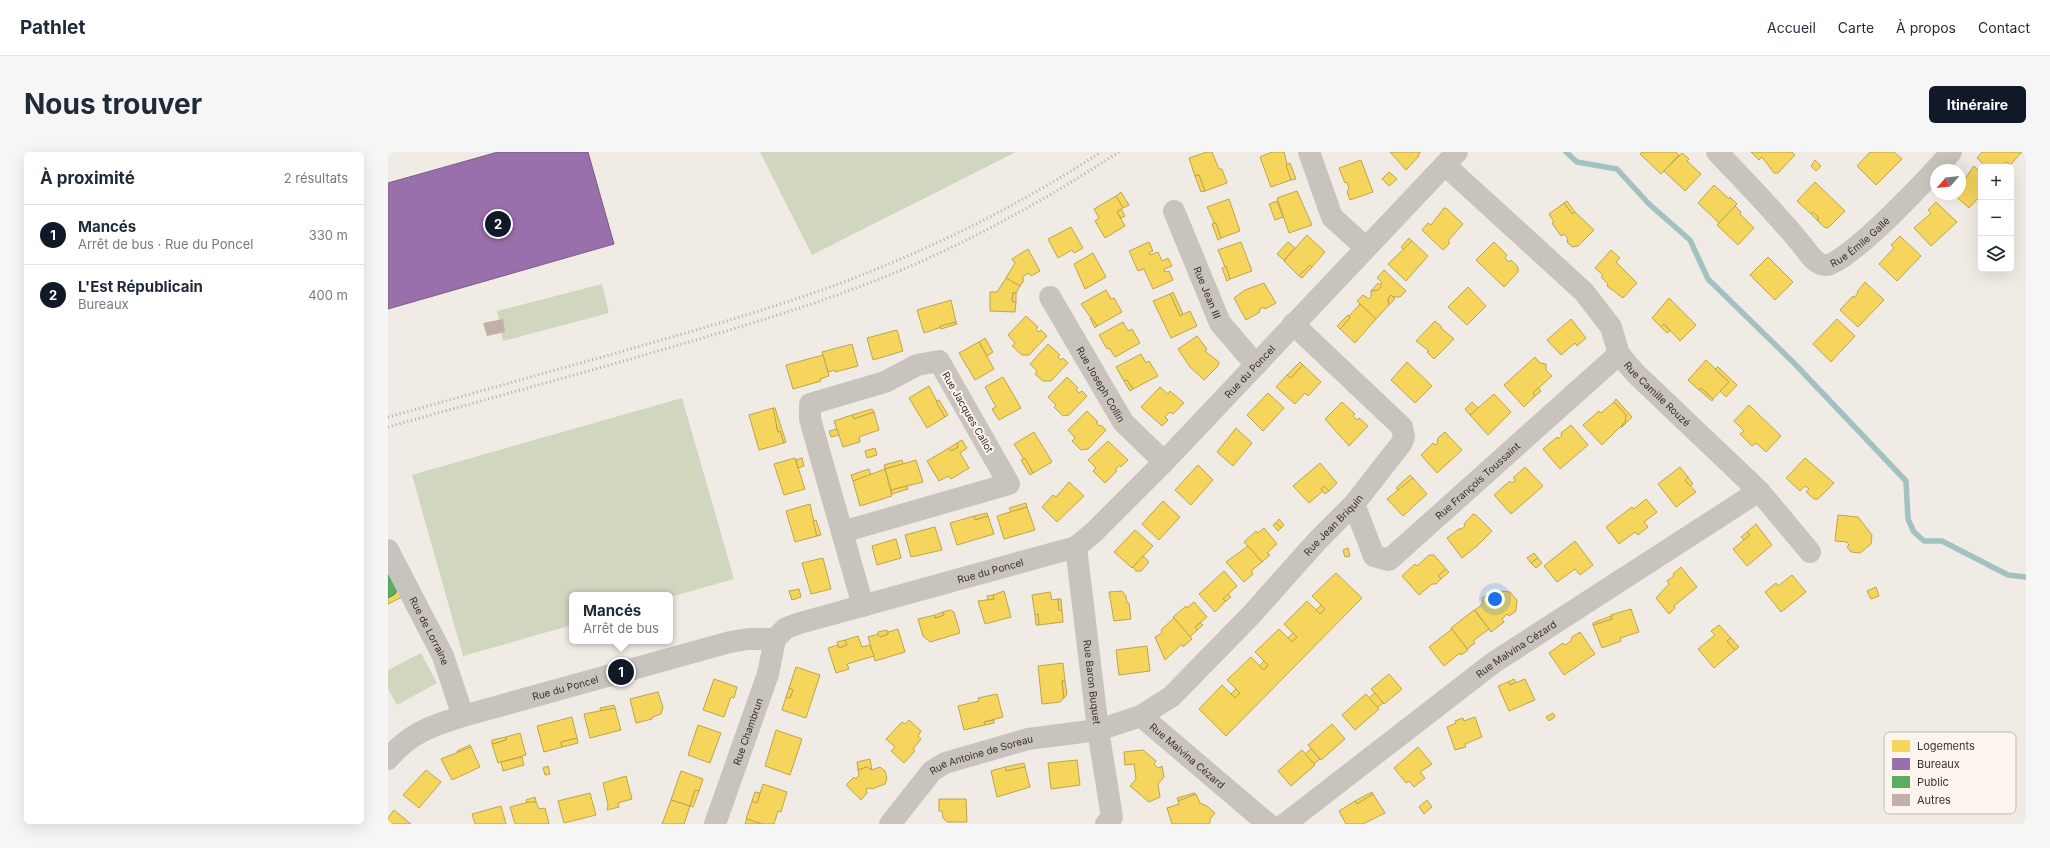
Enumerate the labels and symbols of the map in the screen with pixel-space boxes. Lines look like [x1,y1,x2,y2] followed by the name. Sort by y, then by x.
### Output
[1930,164,1966,200] north arrow
[485,209,511,239] pin: 2
[1828,214,1892,269] street label: Rue Émile Gallé
[1191,265,1223,320] street label: Rue Jean III
[1222,343,1277,400] street label: Rue du Poncel
[1074,344,1128,424] street label: Rue Joseph Collin
[1622,359,1693,429] street label: Rue Camille Rouzé
[940,370,996,455] street label: Rue Jacques Callot
[1433,439,1523,522] street label: Rue François Toussaint
[1301,492,1365,558] street label: Rue Jean Briquin
[956,556,1025,585] street label: Rue du Poncel
[1485,589,1505,609] your location
[407,595,452,667] street label: Rue de Lorraine
[1473,618,1559,680] street label: Rue Malvina Cézard
[1081,639,1103,726] street label: Rue Baron Buquet
[608,657,634,687] pin: 1
[531,673,600,703] street label: Rue du Poncel
[730,696,765,767] street label: Rue Chambrun
[1148,720,1227,791] street label: Rue Malvina Cézard
[927,732,1034,777] street label: Rue Antoine de Soreau
[1884,732,2016,814] legend
[1917,739,1975,753] text: Logements
[1917,757,1960,771] text: Bureaux
[1917,775,1949,789] text: Public
[1917,793,1951,807] text: Autres

